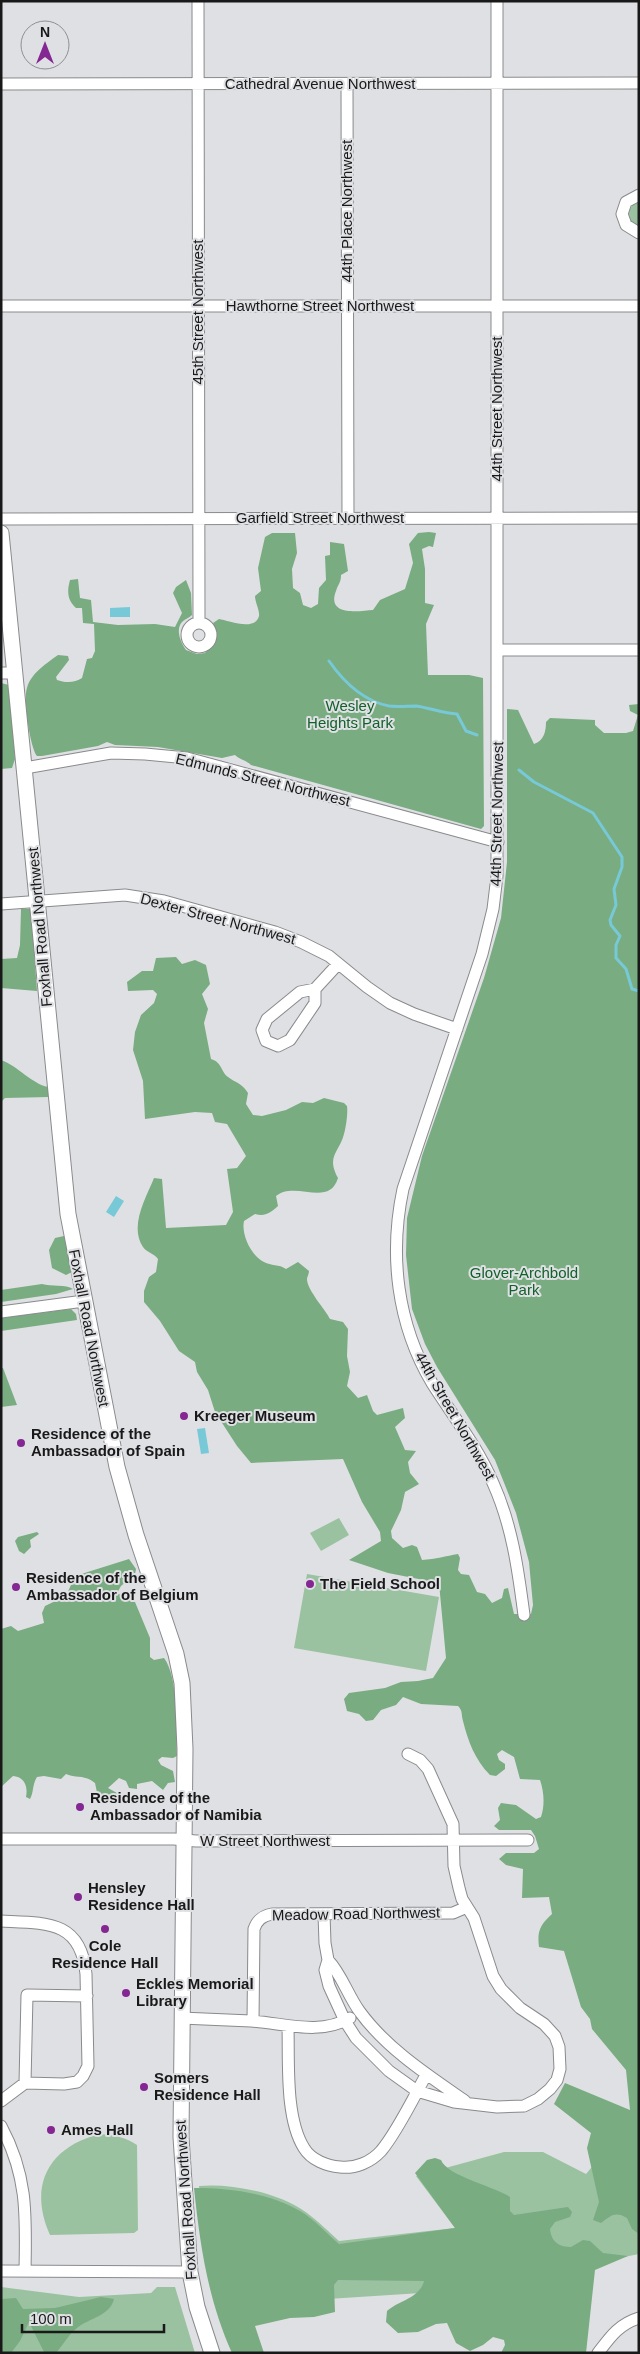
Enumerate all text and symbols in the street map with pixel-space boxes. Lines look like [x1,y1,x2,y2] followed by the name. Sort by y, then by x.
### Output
[20,20,70,70] north arrow
[40,24,50,40] text: N
[225,75,416,92] street label: Cathedral Avenue Northwest
[338,139,355,282] street label: 44th Place Northwest
[189,239,206,385] street label: 45th Street Northwest
[226,297,415,314] street label: Hawthorne Street Northwest
[488,336,505,482] street label: 44th Street Northwest
[236,509,405,526] street label: Garfield Street Northwest
[307,697,393,731] park label: Wesley Heights Park
[487,740,506,887] street label: 44th Street Northwest
[174,750,353,810] street label: Edmunds Street Northwest
[24,846,55,1008] street label: Foxhall Road Northwest
[139,890,298,948] street label: Dexter Street Northwest
[66,1248,113,1409] street label: Foxhall Road Northwest
[470,1264,578,1298] park label: Glover-Archbold Park
[412,1349,499,1484] street label: 44th Street Northwest
[194,1407,316,1424] place label: Kreeger Museum
[178,1410,190,1422] marker: Kreeger Museum
[31,1425,185,1459] place label: Residence of the Ambassador of Spain
[15,1437,27,1449] marker: Residence of the Ambassador of Spain
[26,1569,199,1603] place label: Residence of the Ambassador of Belgium
[320,1575,440,1592] place label: The Field School
[304,1578,316,1590] marker: The Field School
[10,1581,22,1593] marker: Residence of the Ambassador of Belgium
[90,1789,262,1823] place label: Residence of the Ambassador of Namibia
[74,1801,86,1813] marker: Residence of the Ambassador of Namibia
[200,1832,331,1849] street label: W Street Northwest
[88,1879,195,1913] place label: Hensley Residence Hall
[72,1891,84,1903] marker: Hensley Residence Hall
[272,1904,441,1923] street label: Meadow Road Northwest
[99,1923,111,1935] marker: Cole Residence Hall
[52,1937,158,1971] place label: Cole Residence Hall
[136,1975,254,2009] place label: Eckles Memorial Library
[120,1987,132,1999] marker: Eckles Memorial Library
[154,2069,261,2103] place label: Somers Residence Hall
[138,2081,150,2093] marker: Somers Residence Hall
[171,2119,200,2280] street label: Foxhall Road Northwest
[61,2121,134,2138] place label: Ames Hall
[45,2124,57,2136] marker: Ames Hall
[22,2302,165,2334] scale bar
[30,2310,72,2327] text: 100 m

